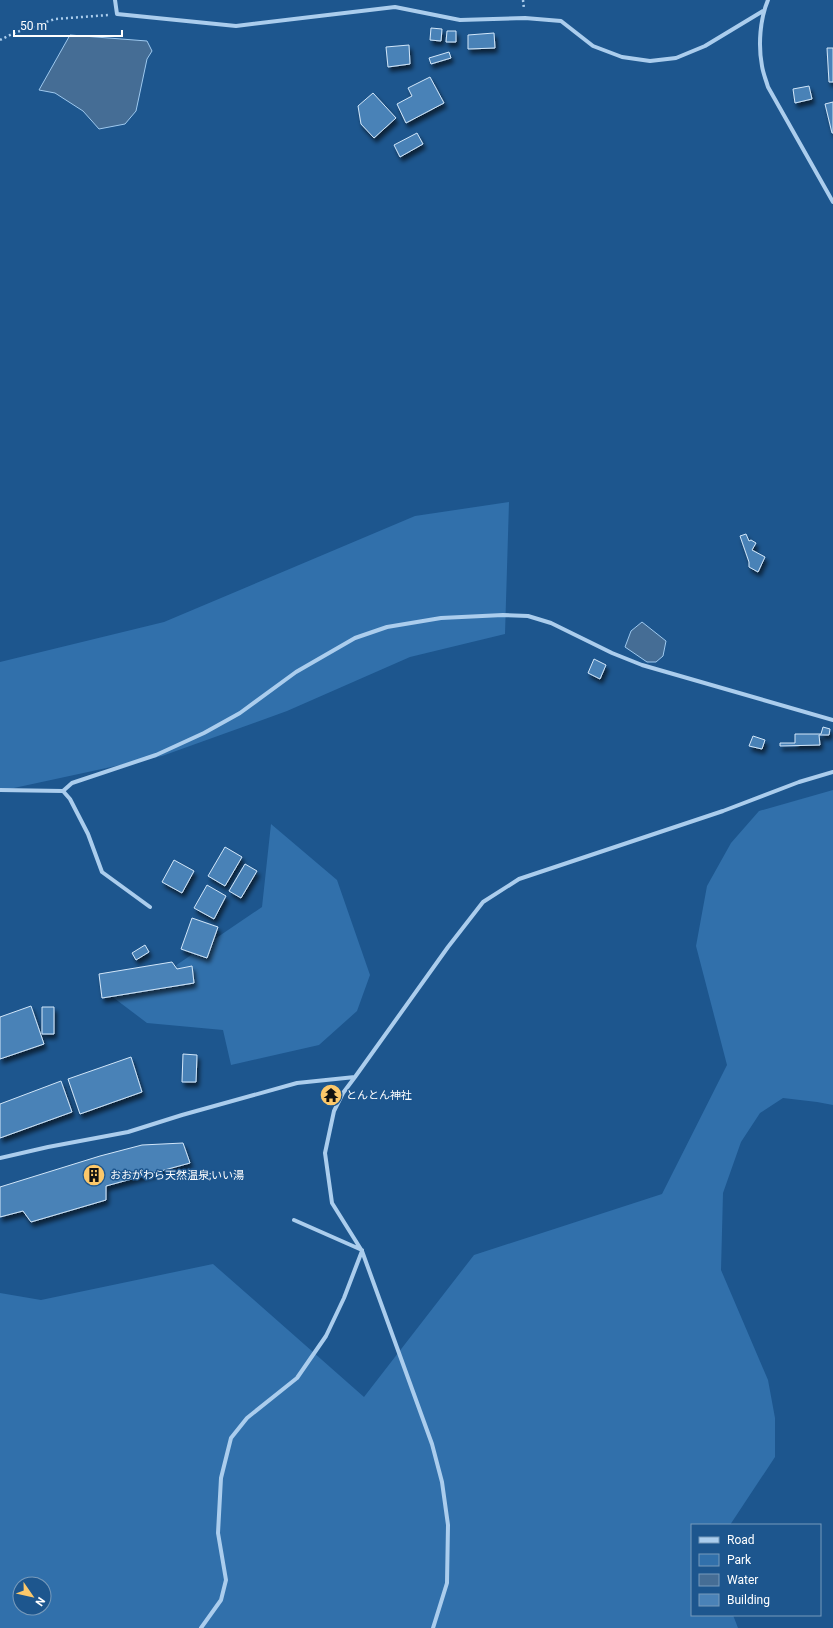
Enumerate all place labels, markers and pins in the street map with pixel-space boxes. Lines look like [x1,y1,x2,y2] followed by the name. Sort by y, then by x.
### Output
[318,1082,344,1108] temple icon: とんとん神社
[346,1089,412,1102] place label: とんとん神社
[81,1162,107,1188] building icon: おおがわら天然温泉;いい湯
[110,1169,244,1182] place label: おおがわら天然温泉;いい湯

